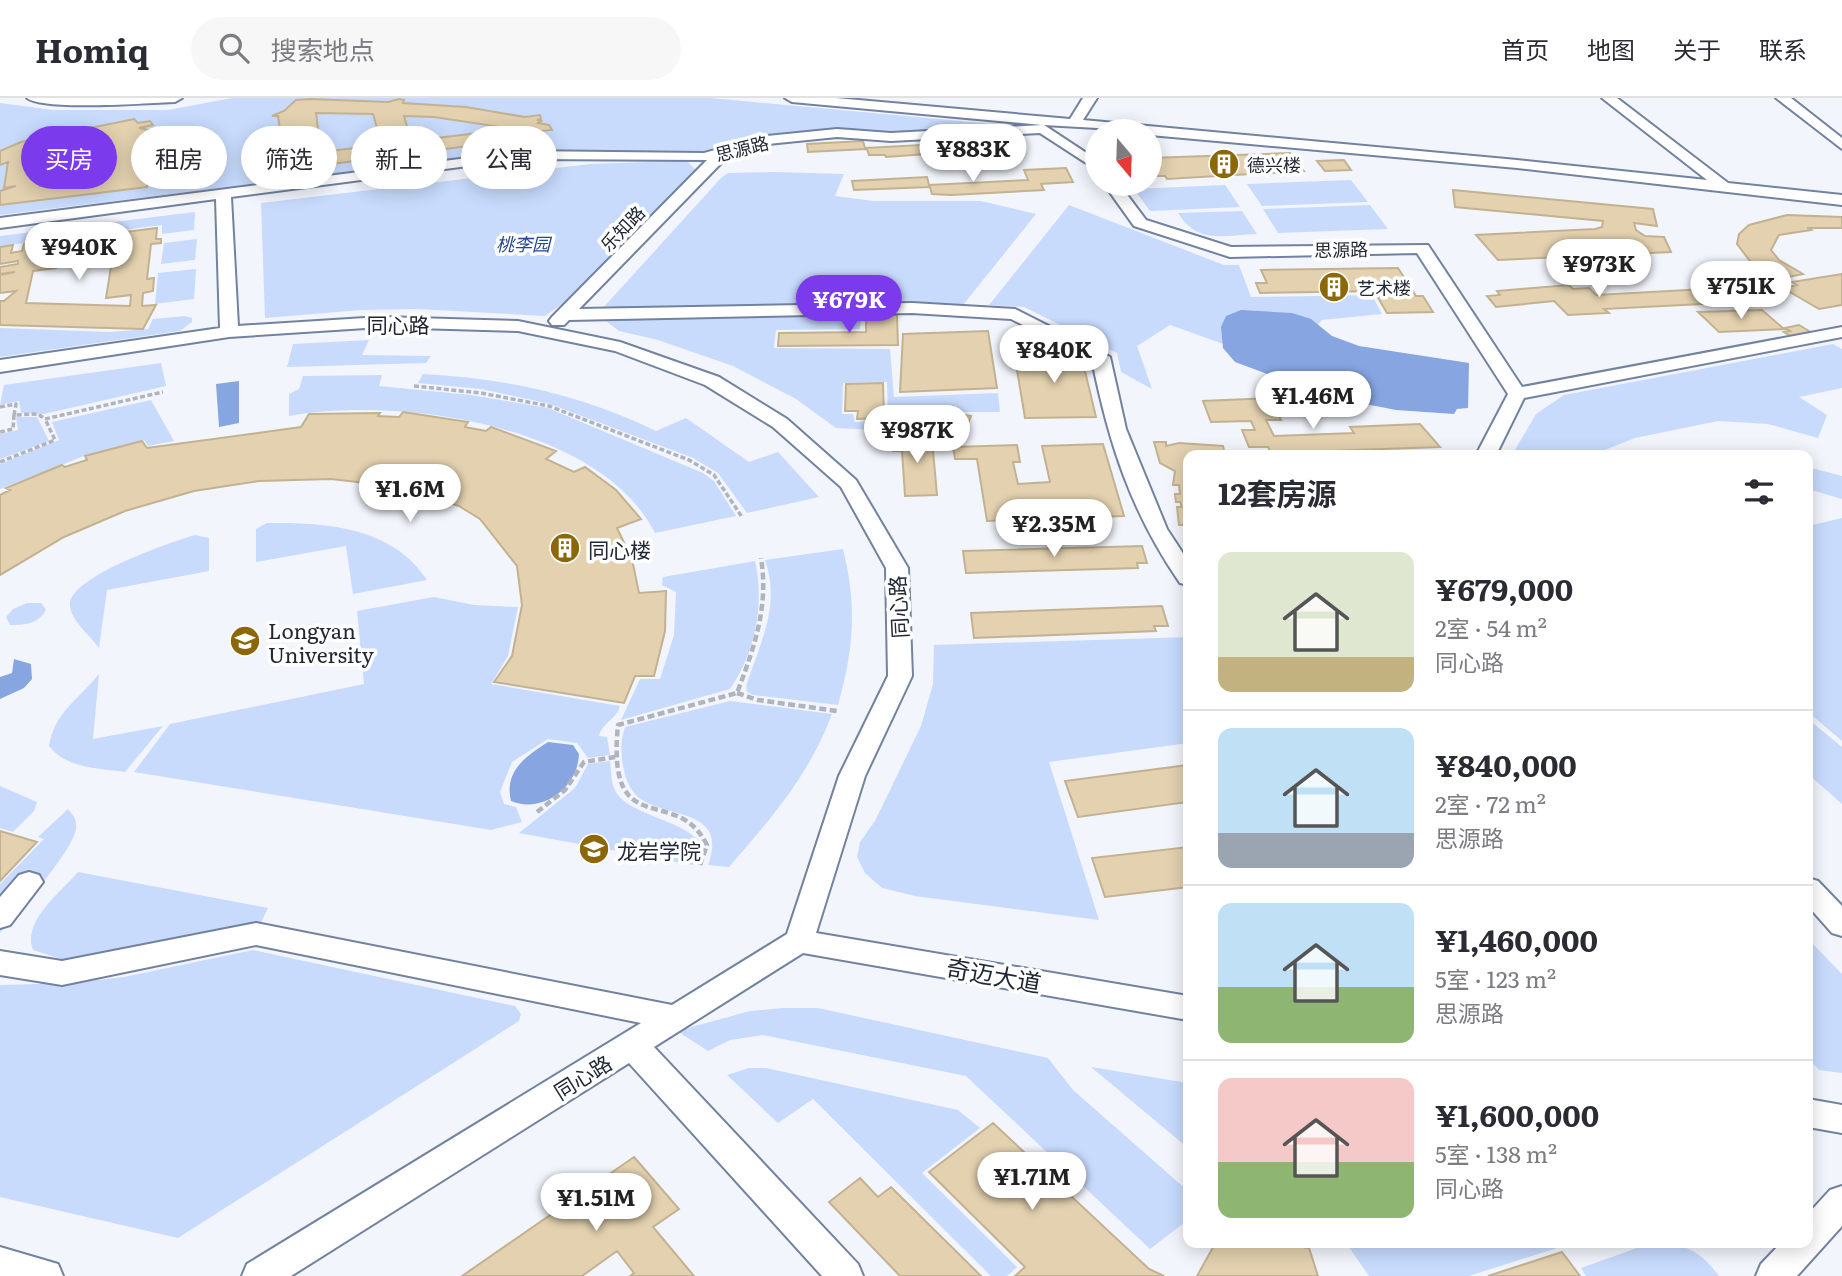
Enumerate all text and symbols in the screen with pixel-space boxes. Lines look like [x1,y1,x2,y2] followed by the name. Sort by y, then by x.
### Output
[191,17,681,80] search box
[35,24,149,73] text: Homiq
[215,29,253,67] icon: search
[271,29,375,68] text: 搜索地点
[1501,31,1549,66] text: 首页
[1587,31,1635,66] text: 地图
[1673,31,1721,66] text: 关于
[1759,31,1807,66] text: 联系
[1085,119,1162,196] north arrow
[1085,119,1162,196] map controls
[924,125,1022,184] pin: ¥883K
[21,126,117,189] chip: 买房
[131,126,227,189] chip: 租房
[241,126,337,189] chip: 筛选
[351,126,447,189] chip: 新上
[461,126,557,189] chip: 公寓
[713,128,771,168] street label: 思源路
[935,130,1011,164] text: ¥883K
[1207,147,1241,181] building icon: 德兴楼
[1247,151,1301,178] place label: 德兴楼
[594,199,650,257] street label: 乐知路
[30,222,128,282] pin: ¥940K
[41,228,117,262] text: ¥940K
[496,230,553,257] park label: 桃李园
[1314,235,1368,263] street label: 思源路
[1550,240,1648,299] pin: ¥973K
[1562,245,1636,279] text: ¥973K
[1692,262,1790,321] pin: ¥751K
[1706,267,1776,301] text: ¥751K
[1317,270,1351,304] building icon: 艺术楼
[1357,274,1411,301] place label: 艺术楼
[800,275,898,335] pin: ¥679K
[812,281,886,315] text: ¥679K
[367,308,430,339] street label: 同心路
[1005,326,1103,385] pin: ¥840K
[1016,331,1092,365] text: ¥840K
[1256,372,1370,431] pin: ¥1.46M
[1271,377,1355,411] text: ¥1.46M
[868,406,966,465] pin: ¥987K
[880,411,954,445] text: ¥987K
[361,464,459,524] pin: ¥1.6M
[375,470,445,504] text: ¥1.6M
[1218,470,1337,514] text: 12套房源
[1740,473,1778,511] icon: filters
[997,500,1111,559] pin: ¥2.35M
[1011,505,1097,539] text: ¥2.35M
[548,531,582,565] building icon: 同心楼
[588,533,651,564] place label: 同心楼
[1435,566,1573,610] text: ¥679,000
[880,575,914,639] street label: 同心路
[1274,580,1358,664] icon: home
[1435,610,1547,644] text: 2室 · 54 m²
[268,614,375,669] place label: Longyan University
[228,624,262,658] school or university icon: Longyan University
[1435,644,1504,678] text: 同心路
[1435,742,1577,786] text: ¥840,000
[1274,756,1358,840] icon: home
[1435,786,1546,820] text: 2室 · 72 m²
[1435,820,1504,854] text: 思源路
[577,832,611,866] school or university icon: 龙岩学院
[617,834,701,865] place label: 龙岩学院
[1435,917,1598,961] text: ¥1,460,000
[1274,931,1358,1015] icon: home
[944,948,1044,1000] street label: 奇迈大道
[1435,961,1556,995] text: 5室 · 123 m²
[1435,995,1504,1029] text: 思源路
[547,1046,617,1106] street label: 同心路
[1435,1092,1599,1136] text: ¥1,600,000
[1274,1106,1358,1190] icon: home
[1435,1136,1557,1170] text: 5室 · 138 m²
[975,1152,1089,1212] pin: ¥1.71M
[993,1158,1071,1192] text: ¥1.71M
[1435,1170,1504,1204] text: 同心路
[539,1174,653,1233] pin: ¥1.51M
[557,1179,635,1213] text: ¥1.51M

